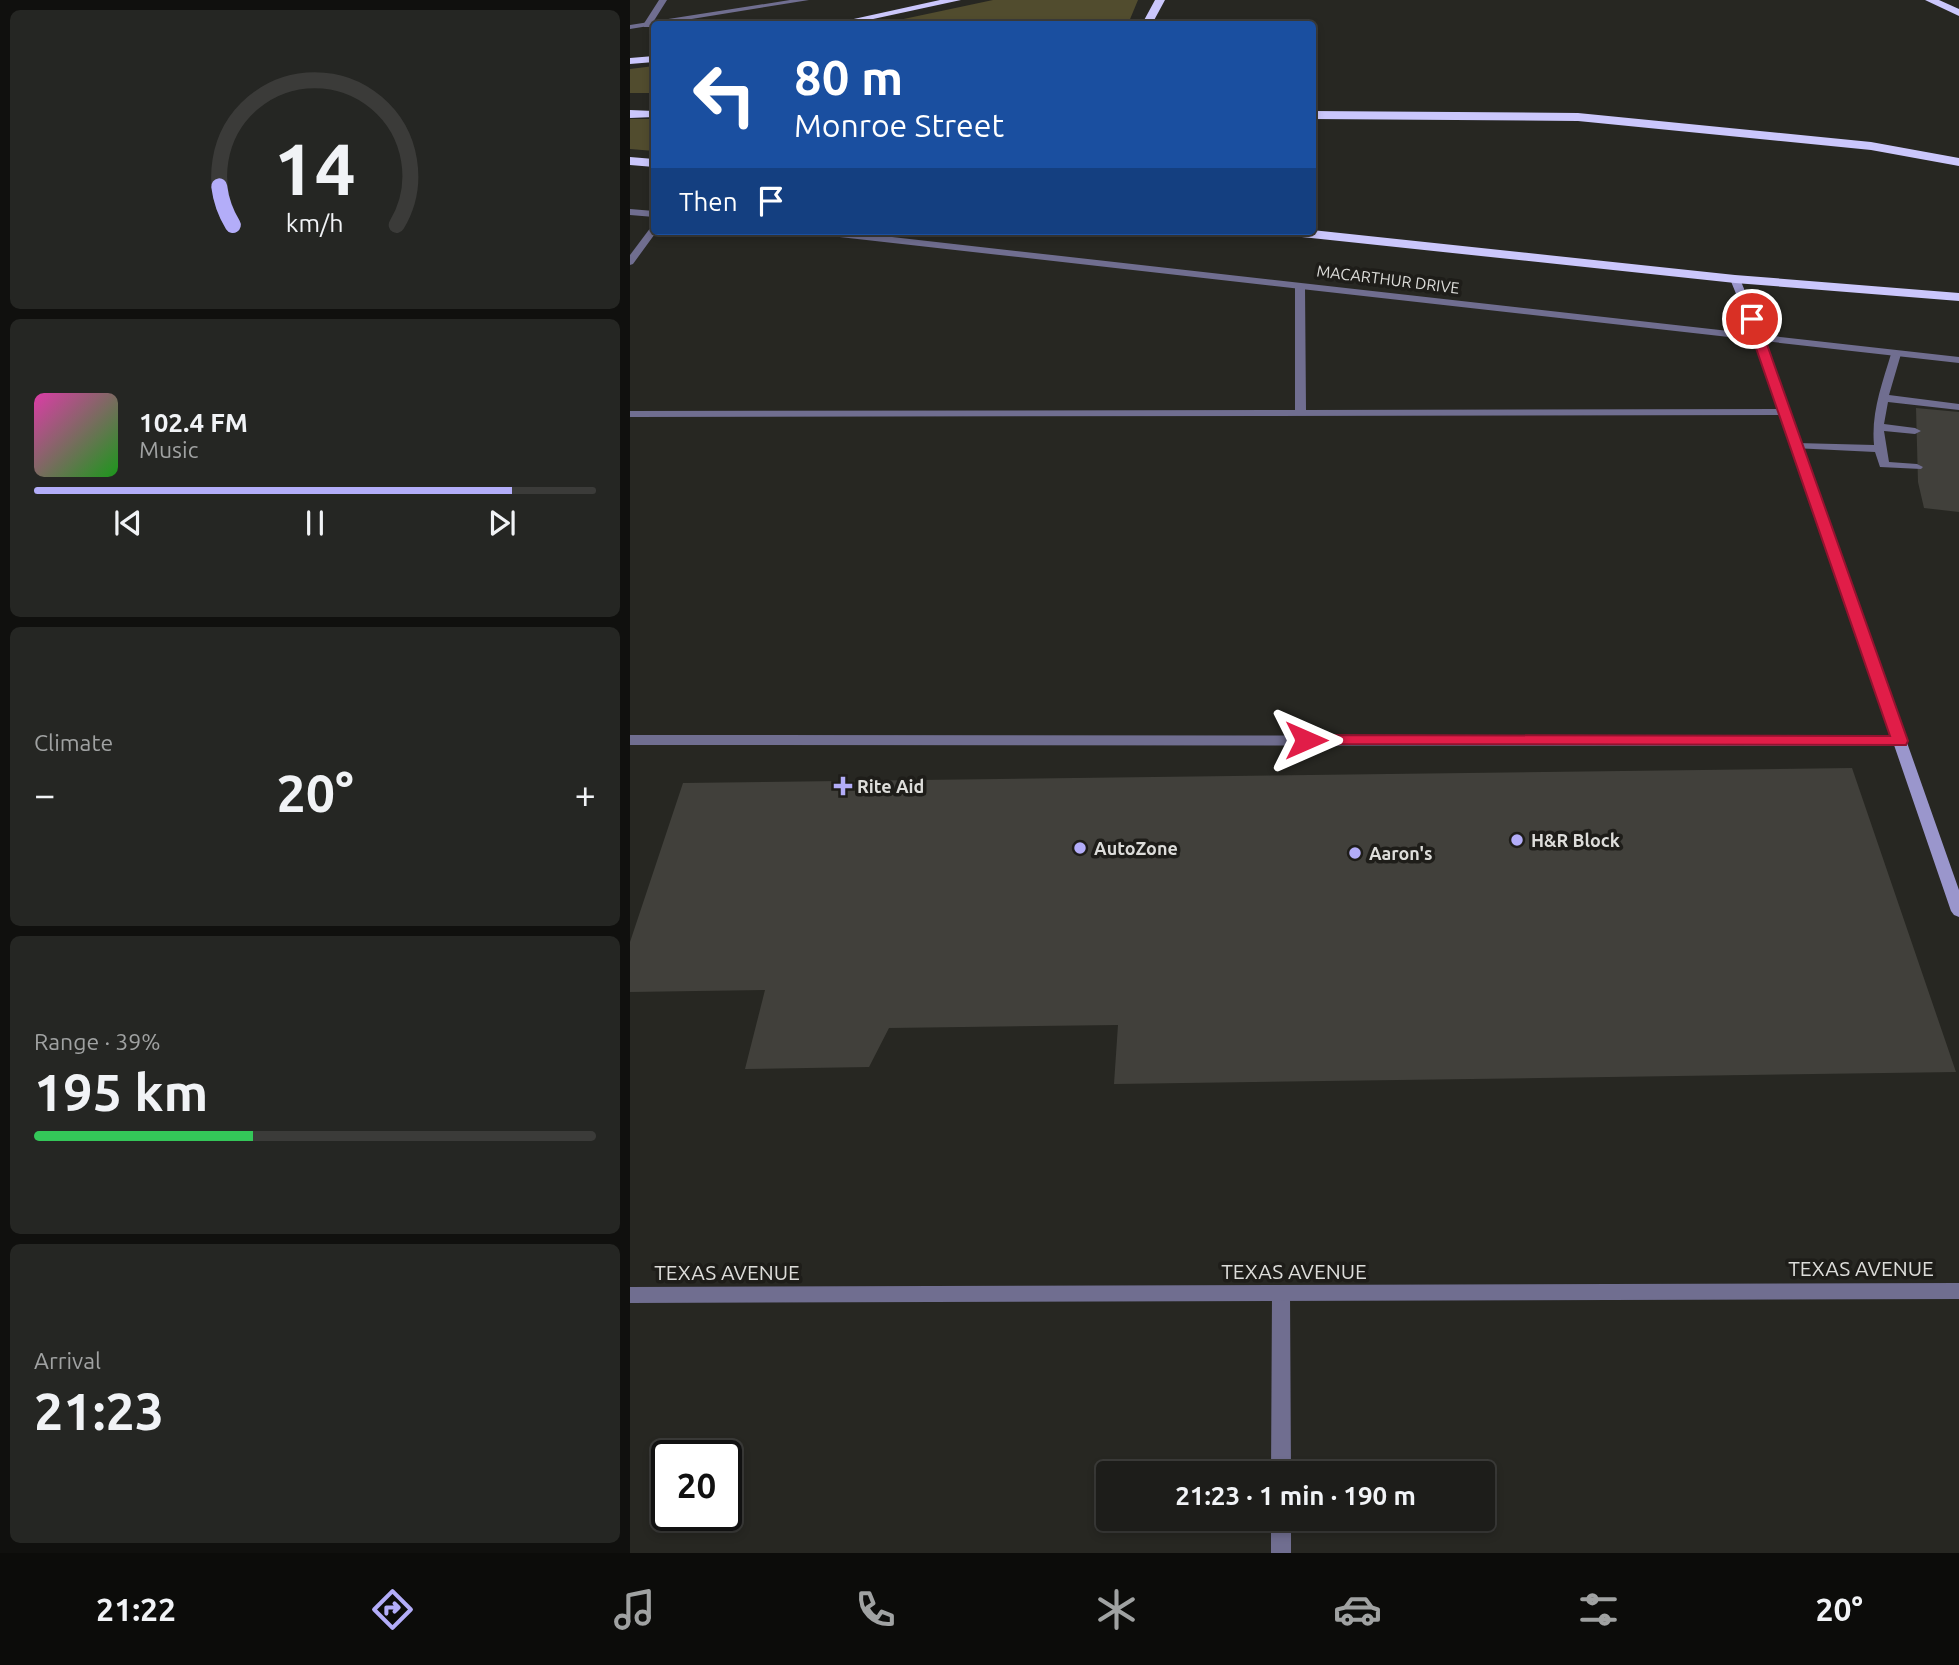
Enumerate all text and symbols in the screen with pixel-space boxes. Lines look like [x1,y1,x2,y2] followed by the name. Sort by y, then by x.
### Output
[679,49,770,140] icon: left
[794,49,903,104] text: 80 m
[794,107,1004,143] text: Monroe Street
[274,128,356,210] text: 14
[752,182,790,220] icon: arrive
[679,187,738,216] text: Then
[286,209,344,237] text: km/h
[1316,261,1460,297] street label: MACARTHUR DRIVE
[1722,289,1782,349] pin
[1733,300,1771,338] icon: arrive
[139,408,248,437] text: 102.4 FM
[139,437,198,462] text: Music
[109,504,147,542] icon: previous
[296,504,334,542] icon: pause
[483,504,521,542] icon: next
[1269,703,1343,777] position arrow
[34,730,113,755] text: Climate
[276,764,354,822] text: 20°
[34,773,55,815] text: −
[575,773,596,815] text: +
[857,776,924,796] place label: Rite Aid
[835,778,851,794] marker: Rite Aid
[1531,830,1620,850] place label: H&R Block
[1509,832,1525,848] marker: H&R Block
[1094,838,1178,858] place label: AutoZone
[1072,840,1088,856] marker: AutoZone
[1369,843,1433,863] place label: Aaron's
[1347,845,1363,861] marker: Aaron's
[34,1029,161,1054] text: Range · 39%
[34,1063,208,1121] text: 195 km
[1788,1256,1934,1280] street label: TEXAS AVENUE
[1221,1259,1367,1283] street label: TEXAS AVENUE
[654,1260,800,1284] street label: TEXAS AVENUE
[34,1348,101,1373] text: Arrival
[34,1382,164,1440] text: 21:23
[651,1440,742,1531] speed limit sign: 20
[1175,1481,1416,1510] text: 21:23 · 1 min · 190 m
[368,1585,417,1634] icon: directions
[610,1585,659,1634] icon: music
[851,1585,900,1634] icon: phone
[1092,1585,1141,1634] icon: climate
[1333,1585,1382,1634] icon: car
[1574,1585,1623,1634] icon: filters
[96,1591,176,1627] text: 21:22
[1815,1591,1863,1627] text: 20°

